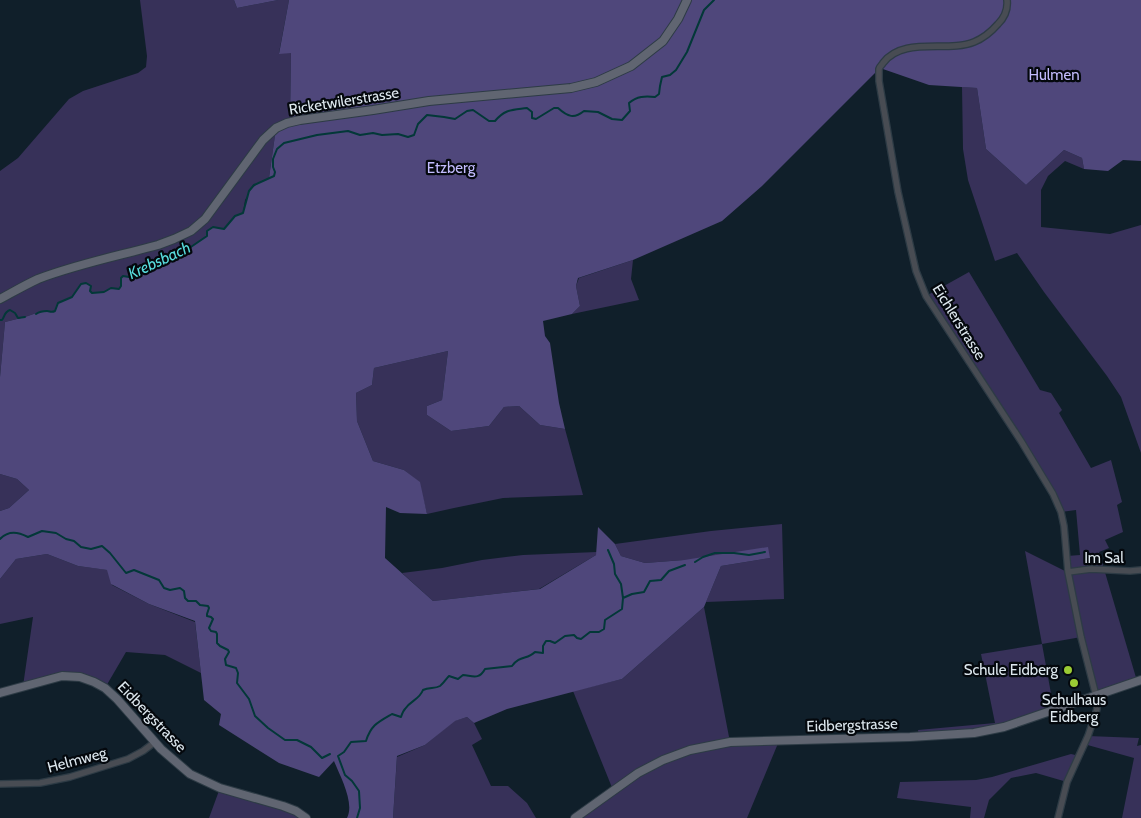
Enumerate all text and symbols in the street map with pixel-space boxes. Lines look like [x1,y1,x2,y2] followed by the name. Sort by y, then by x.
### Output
[1028,66,1080,84] park label: Hulmen
[288,83,401,119] street label: Ricketwilerstrasse
[427,159,476,177] park label: Etzberg
[125,238,194,283] water label: Krebsbach
[929,281,990,363] street label: Eichlerstrasse
[1084,549,1124,567] street label: Im Sal
[964,661,1059,679] place label: Schule Eidberg
[1062,664,1074,676] marker: Schule Eidberg
[1068,677,1080,689] marker: Schulhaus Eidberg
[114,678,190,756] street label: Eidbergstrasse
[1042,691,1106,726] place label: Schulhaus Eidberg
[806,714,898,736] street label: Eidbergstrasse
[45,743,109,777] street label: Helmweg

